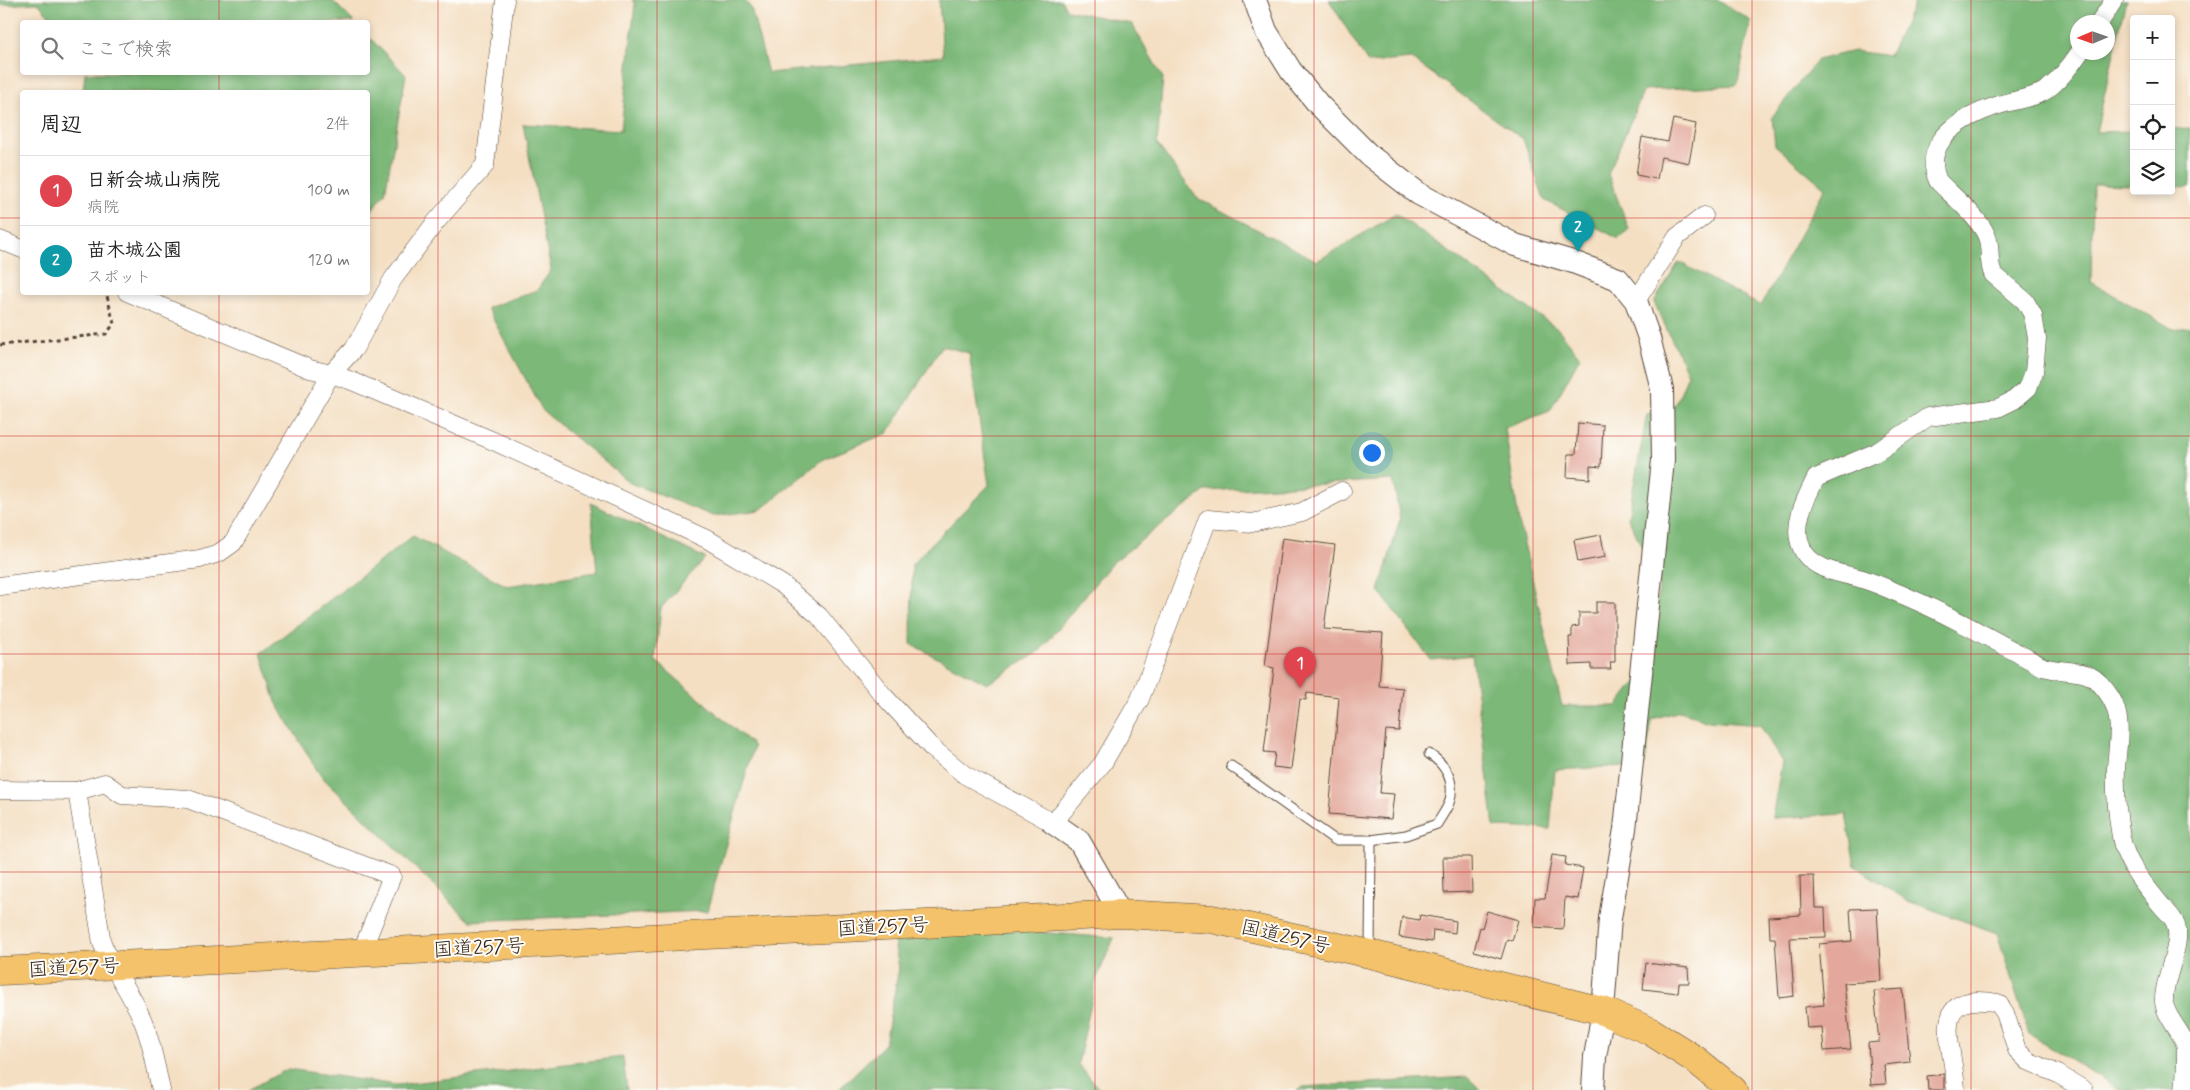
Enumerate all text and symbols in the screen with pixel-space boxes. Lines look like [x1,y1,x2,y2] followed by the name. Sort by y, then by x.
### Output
[2070,15,2115,60] north arrow
[2130,15,2175,195] map controls
[2130,15,2175,60] button: +
[20,20,370,75] search box
[38,34,66,62] icon: search
[78,37,173,62] text: ここで検索
[2130,60,2175,105] button: −
[2130,105,2175,150] button: locate
[40,111,82,139] text: 周辺
[326,114,350,135] text: 2件
[2130,150,2175,195] button: layers
[87,168,220,193] text: 日新会城山病院
[52,180,60,201] text: 1
[307,180,350,201] text: 100 m
[87,197,119,218] text: 病院
[1562,211,1594,252] pin: 2
[87,238,182,263] text: 苗木城公園
[52,250,60,271] text: 2
[308,250,350,271] text: 120 m
[87,267,151,288] text: スポット
[1359,440,1385,466] your location
[1284,647,1316,688] pin: 1
[837,912,930,943] street label: 国道257号
[1238,914,1333,961] street label: 国道257号
[433,933,526,964] street label: 国道257号
[28,953,121,984] street label: 国道257号

